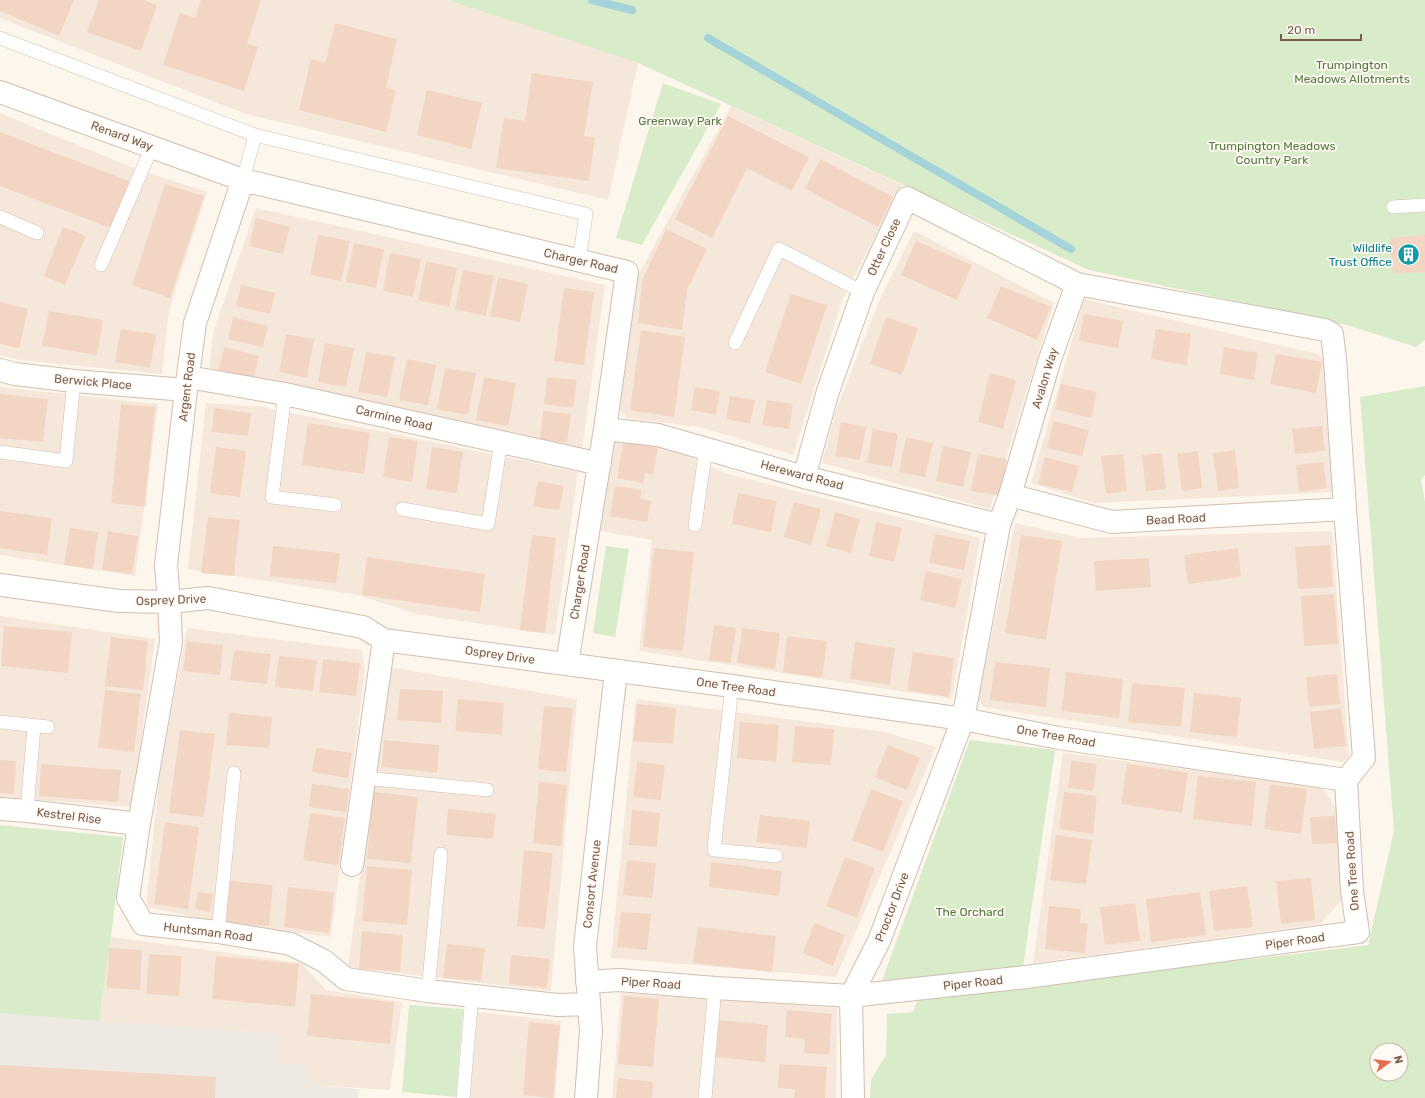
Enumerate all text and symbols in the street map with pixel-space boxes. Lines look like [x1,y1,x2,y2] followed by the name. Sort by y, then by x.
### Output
[1281,16,1361,42] scale bar
[1287,23,1315,37] text: 20 m
[1294,58,1410,86] park label: Trumpington Meadows Allotments
[638,114,722,128] park label: Greenway Park
[89,118,155,154] street label: Renard Way
[1208,139,1336,167] park label: Trumpington Meadows Country Park
[865,216,904,278] street label: Otter Close
[1329,241,1392,269] place label: Wildlife Trust Office
[1395,242,1421,268] building icon: Wildlife Trust Office
[542,246,620,276] street label: Charger Road
[1029,345,1061,410] street label: Avalon Way
[176,352,198,422] street label: Argent Road
[54,372,133,392] street label: Berwick Place
[354,402,434,434] street label: Carmine Road
[759,457,845,493] street label: Hereward Road
[1146,510,1206,528] street label: Bead Road
[567,543,593,621] street label: Charger Road
[136,592,207,608] street label: Osprey Drive
[464,643,536,667] street label: Osprey Drive
[695,675,777,699] street label: One Tree Road
[1015,722,1097,750] street label: One Tree Road
[36,805,102,827] street label: Kestrel Rise
[1342,831,1362,911] street label: One Tree Road
[580,839,604,929] street label: Consort Avenue
[872,870,912,944] street label: Proctor Drive
[936,905,1004,919] park label: The Orchard
[163,920,253,944] street label: Huntsman Road
[1264,930,1326,952] street label: Piper Road
[942,973,1004,993] street label: Piper Road
[621,974,681,992] street label: Piper Road
[1369,1042,1409,1082] north arrow
[1391,1054,1406,1065] text: N

